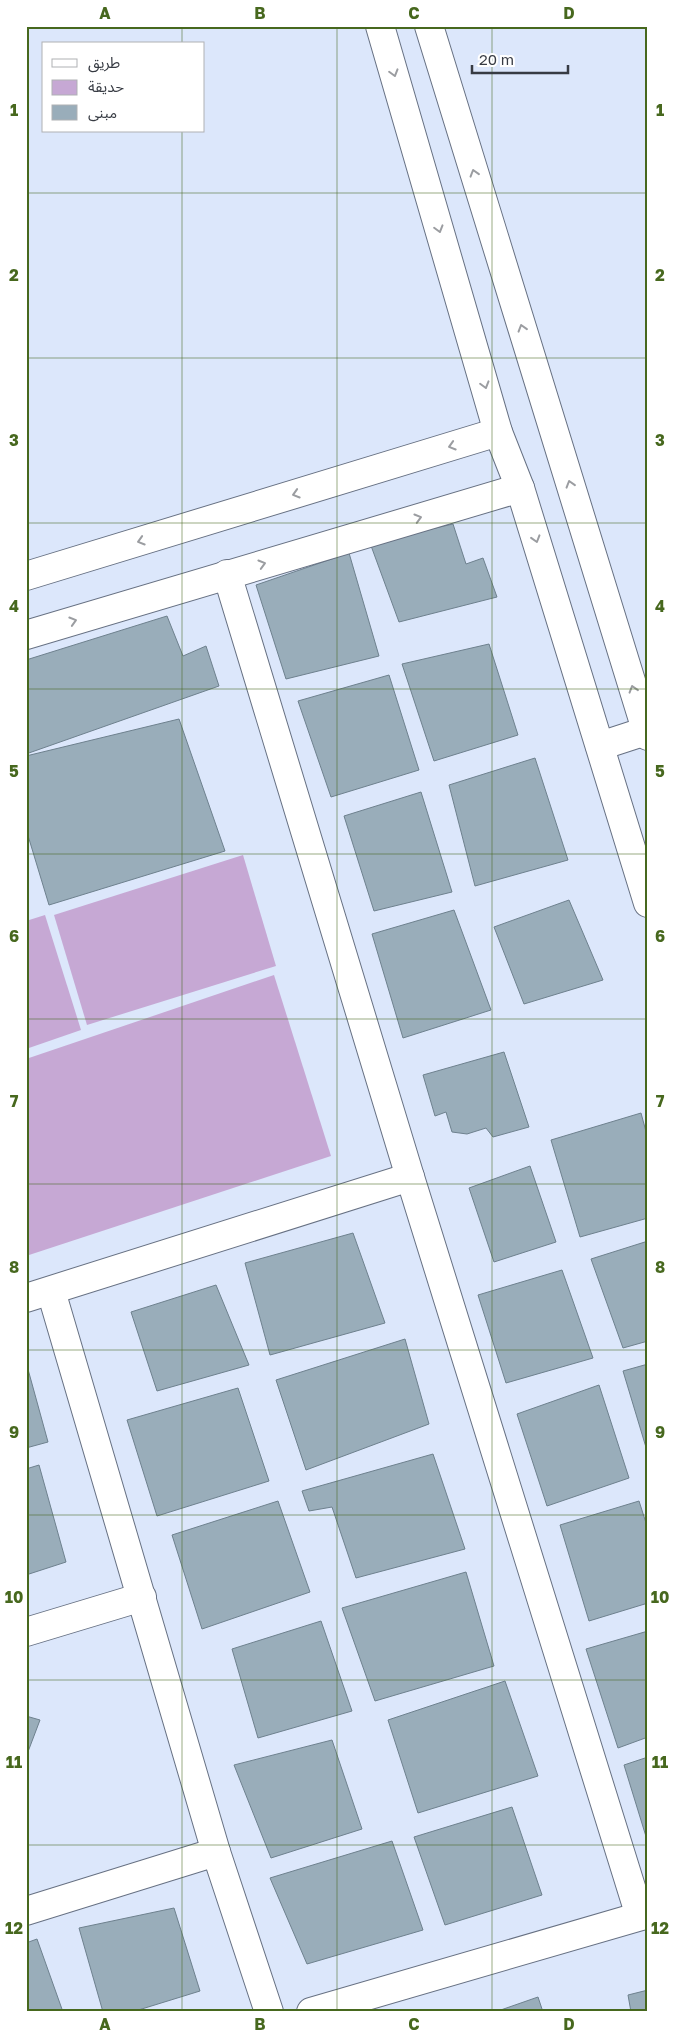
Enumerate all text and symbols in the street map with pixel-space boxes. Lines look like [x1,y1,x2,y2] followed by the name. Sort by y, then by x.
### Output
[99,3,111,23] text: A
[254,3,266,23] text: B
[408,3,420,23] text: C
[563,3,575,23] text: D
[42,42,205,132] legend
[472,42,568,74] scale bar
[479,50,514,68] text: 20 m
[88,53,120,73] text: طريق
[388,68,398,77] one-way arrow
[88,77,124,95] text: حديقة
[10,100,18,120] text: 1
[656,100,664,120] text: 1
[88,103,117,122] text: مبنى
[470,169,480,178] one-way arrow
[434,224,444,233] one-way arrow
[9,265,19,285] text: 2
[655,265,665,285] text: 2
[518,325,528,333] one-way arrow
[479,380,489,389] one-way arrow
[9,430,19,450] text: 3
[655,430,665,450] text: 3
[448,440,456,450] one-way arrow
[566,480,576,488] one-way arrow
[293,488,301,498] one-way arrow
[413,513,421,523] one-way arrow
[530,535,540,543] one-way arrow
[137,536,146,546] one-way arrow
[257,559,266,569] one-way arrow
[9,596,19,616] text: 4
[655,596,665,616] text: 4
[68,617,77,627] one-way arrow
[629,685,639,694] one-way arrow
[9,761,19,781] text: 5
[655,761,665,781] text: 5
[9,926,19,946] text: 6
[655,926,665,946] text: 6
[10,1091,19,1111] text: 7
[656,1091,665,1111] text: 7
[9,1257,19,1277] text: 8
[655,1257,665,1277] text: 8
[9,1422,19,1442] text: 9
[655,1422,665,1442] text: 9
[5,1587,23,1607] text: 10
[651,1587,669,1607] text: 10
[6,1752,22,1772] text: 11
[652,1752,668,1772] text: 11
[5,1918,23,1938] text: 12
[651,1918,669,1938] text: 12
[99,2014,111,2034] text: A
[254,2014,266,2034] text: B
[408,2014,420,2034] text: C
[563,2014,575,2034] text: D

